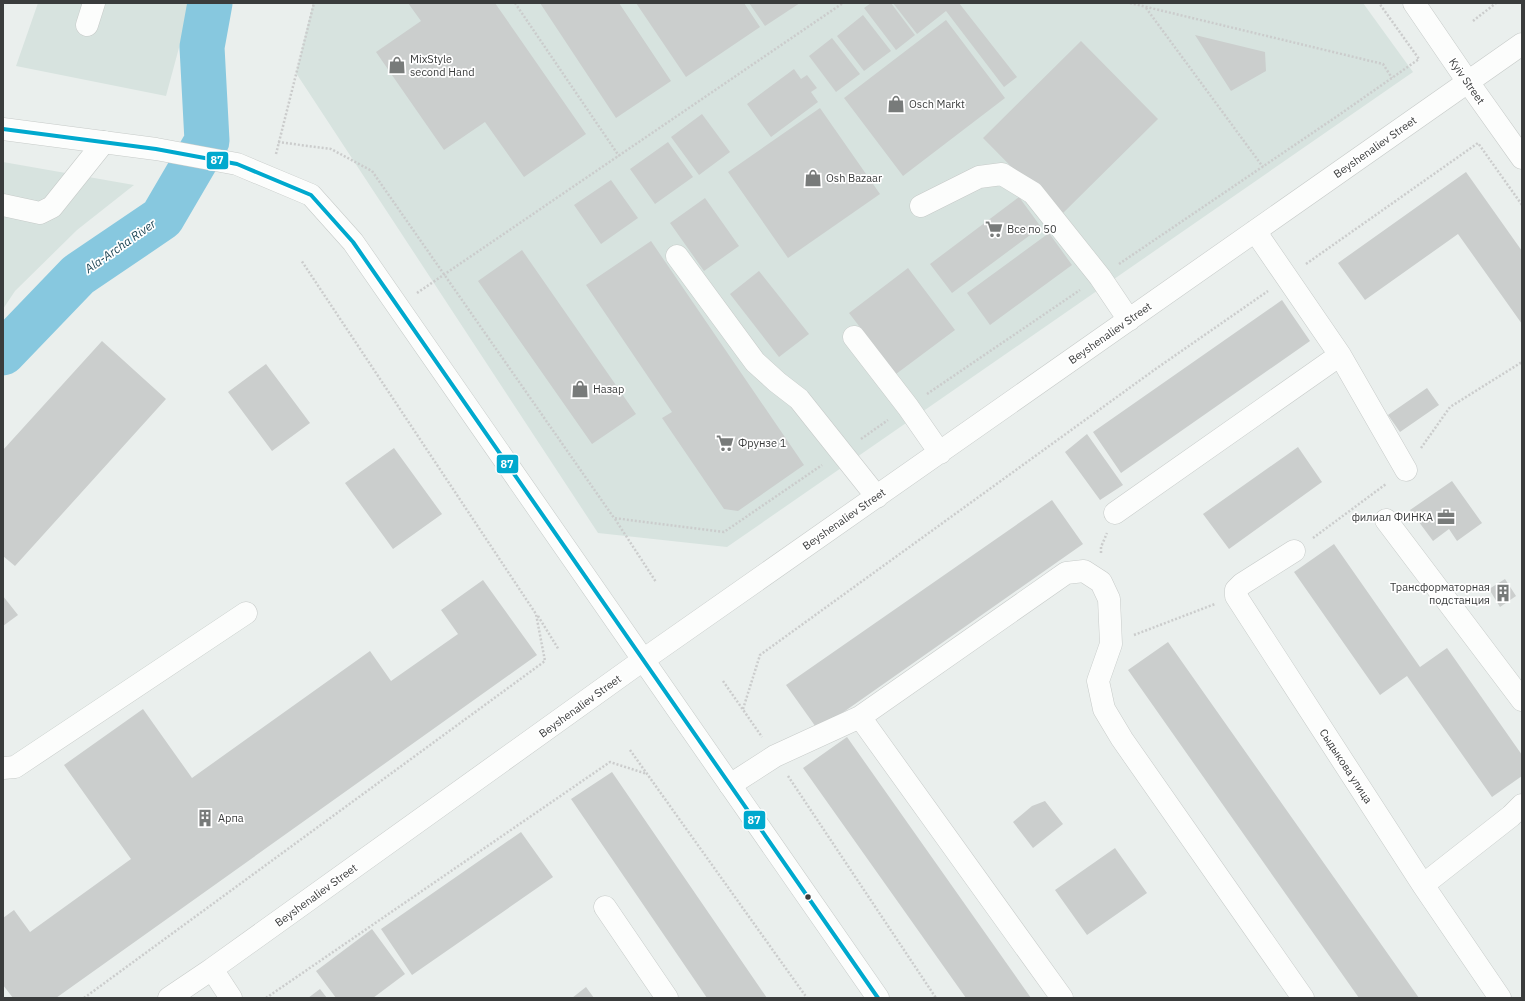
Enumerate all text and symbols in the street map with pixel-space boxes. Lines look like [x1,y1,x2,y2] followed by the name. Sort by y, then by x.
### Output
[410,52,475,79] place label: MixStyle second Hand
[387,55,407,75] shop icon: MixStyle second Hand
[1446,55,1488,107] street label: Kyiv Street
[886,94,906,114] shop icon: Osch Markt
[909,97,965,111] place label: Osch Markt
[1331,113,1419,181] street label: Beyshenaliev Street
[206,151,229,170] line badge: 87
[210,153,224,167] text: 87
[803,168,823,188] shop icon: Osh Bazaar
[826,171,882,185] place label: Osh Bazaar
[81,216,159,277] water label: Ala-Archa River
[984,219,1004,239] supermarket icon: Все по 50
[1007,222,1057,236] place label: Все по 50
[1066,299,1154,367] street label: Beyshenaliev Street
[570,379,590,399] shop icon: Назар
[593,382,624,396] place label: Назар
[715,433,735,453] supermarket icon: Фрунзе 1
[738,436,787,450] place label: Фрунзе 1
[496,454,519,474] line badge: 87
[500,457,514,471] text: 87
[800,485,888,553] street label: Beyshenaliev Street
[1436,507,1456,527] office icon: филиал ФИНКА
[1352,510,1433,524] place label: филиал ФИНКА
[1390,580,1490,607] place label: Трансформаторная подстанция
[1493,583,1513,603] building icon: Трансформаторная подстанция
[536,671,624,741] street label: Beyshenaliev Street
[1317,726,1375,806] street label: Сыдыкова улица
[195,808,215,828] building icon: Арпа
[743,810,766,830] line badge: 87
[218,811,244,825] place label: Арпа
[747,813,761,827] text: 87
[272,860,360,930] street label: Beyshenaliev Street
[803,892,813,902] unlabelled marker

